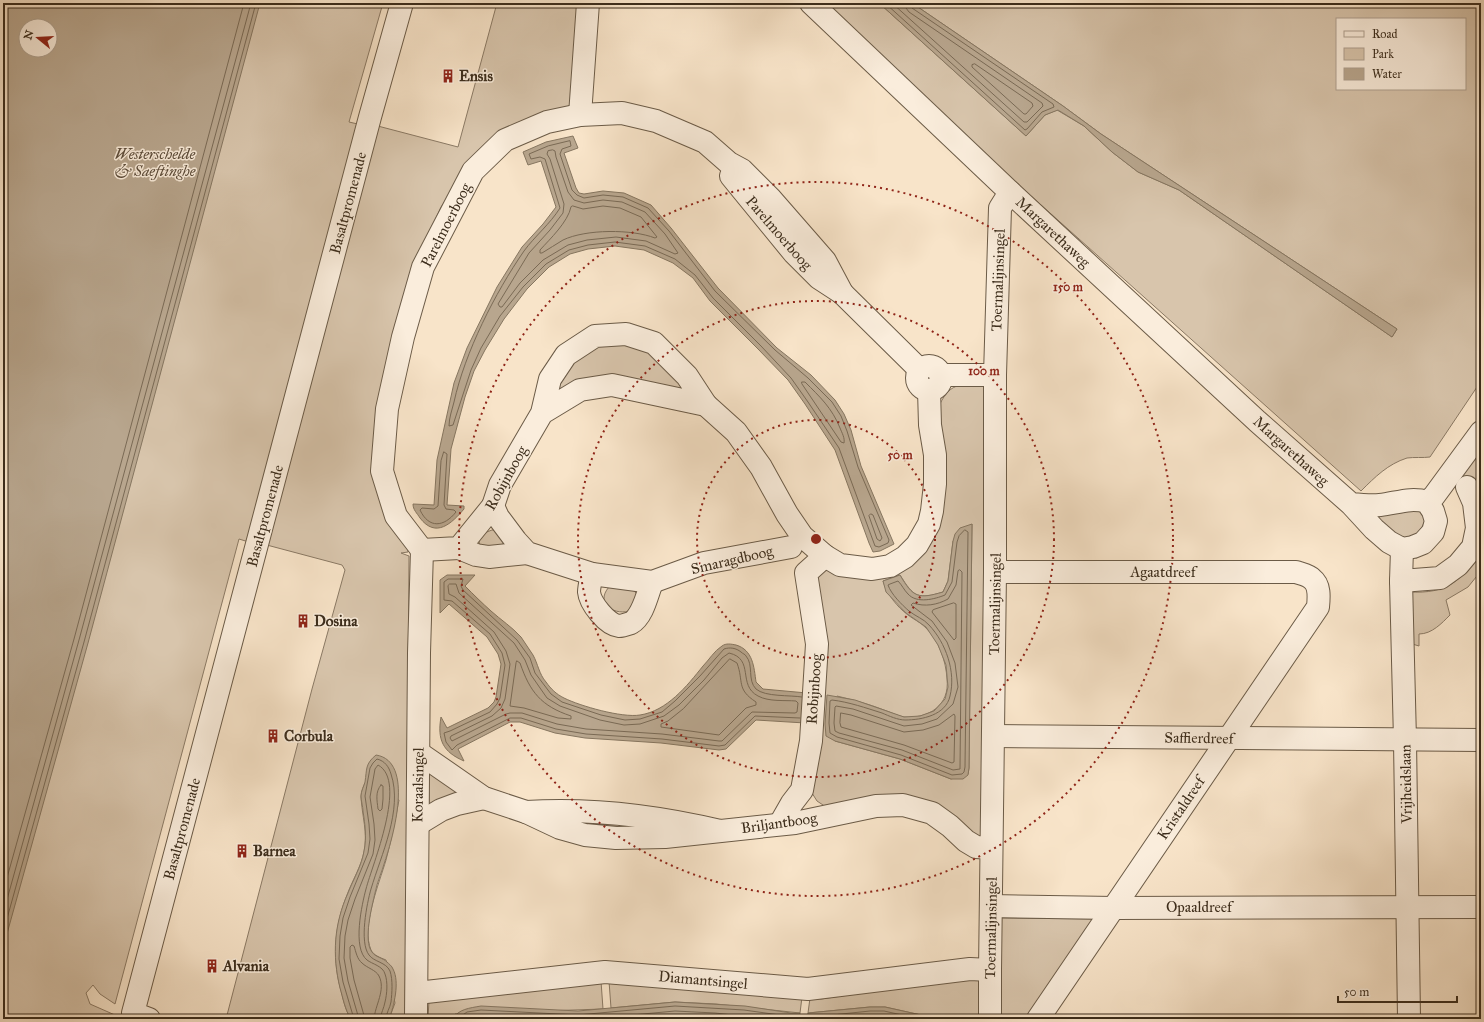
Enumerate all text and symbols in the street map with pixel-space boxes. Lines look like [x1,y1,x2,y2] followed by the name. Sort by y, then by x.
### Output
[18,18,58,58] north arrow
[1336,18,1466,90] legend
[1372,27,1398,41] text: Road
[21,28,37,42] text: N
[1372,47,1394,61] text: Park
[459,67,493,85] place label: Ensis
[1372,67,1402,81] text: Water
[440,68,456,84] building icon: Ensis
[115,145,196,180] park label: Westerschelde & Saeftinghe
[326,150,370,256] street label: Basaltpromenade
[417,179,475,270] street label: Parelmoerboog
[742,192,817,274] street label: Parelmoerboog
[1012,193,1095,272] street label: Margarethaweg
[987,228,1009,332] street label: Toermalijnsingel
[1053,280,1084,294] text: 150 m
[968,364,1001,378] text: 100 m
[1250,412,1333,490] street label: Margarethaweg
[481,442,532,513] street label: Robijnboog
[887,448,914,462] text: 50 m
[243,463,287,569] street label: Basaltpromenade
[809,532,823,546] centre of rings
[689,542,776,578] street label: Smaragdboog
[985,552,1005,655] street label: Toermalijnsingel
[1129,563,1199,581] street label: Agaatdreef
[314,612,358,630] place label: Dosina
[295,613,311,629] building icon: Dosina
[803,652,826,725] street label: Robijnboog
[284,727,334,745] place label: Corbula
[265,728,281,744] building icon: Corbula
[1164,728,1237,748] street label: Saffierdreef
[1396,744,1416,825] street label: Vrijheidslaan
[408,746,428,823] street label: Koraalsingel
[1153,771,1210,843] street label: Kristaldreef
[160,776,204,882] street label: Basaltpromenade
[740,809,819,837] street label: Briljantboog
[253,842,296,860] place label: Barnea
[234,843,250,859] building icon: Barnea
[981,876,1001,979] street label: Toermalijnsingel
[1166,898,1235,916] street label: Opaaldreef
[222,957,270,975] place label: Alvania
[204,958,220,974] building icon: Alvania
[658,967,749,993] street label: Diamantsingel
[1338,978,1457,1004] scale bar
[1344,985,1369,999] text: 50 m

